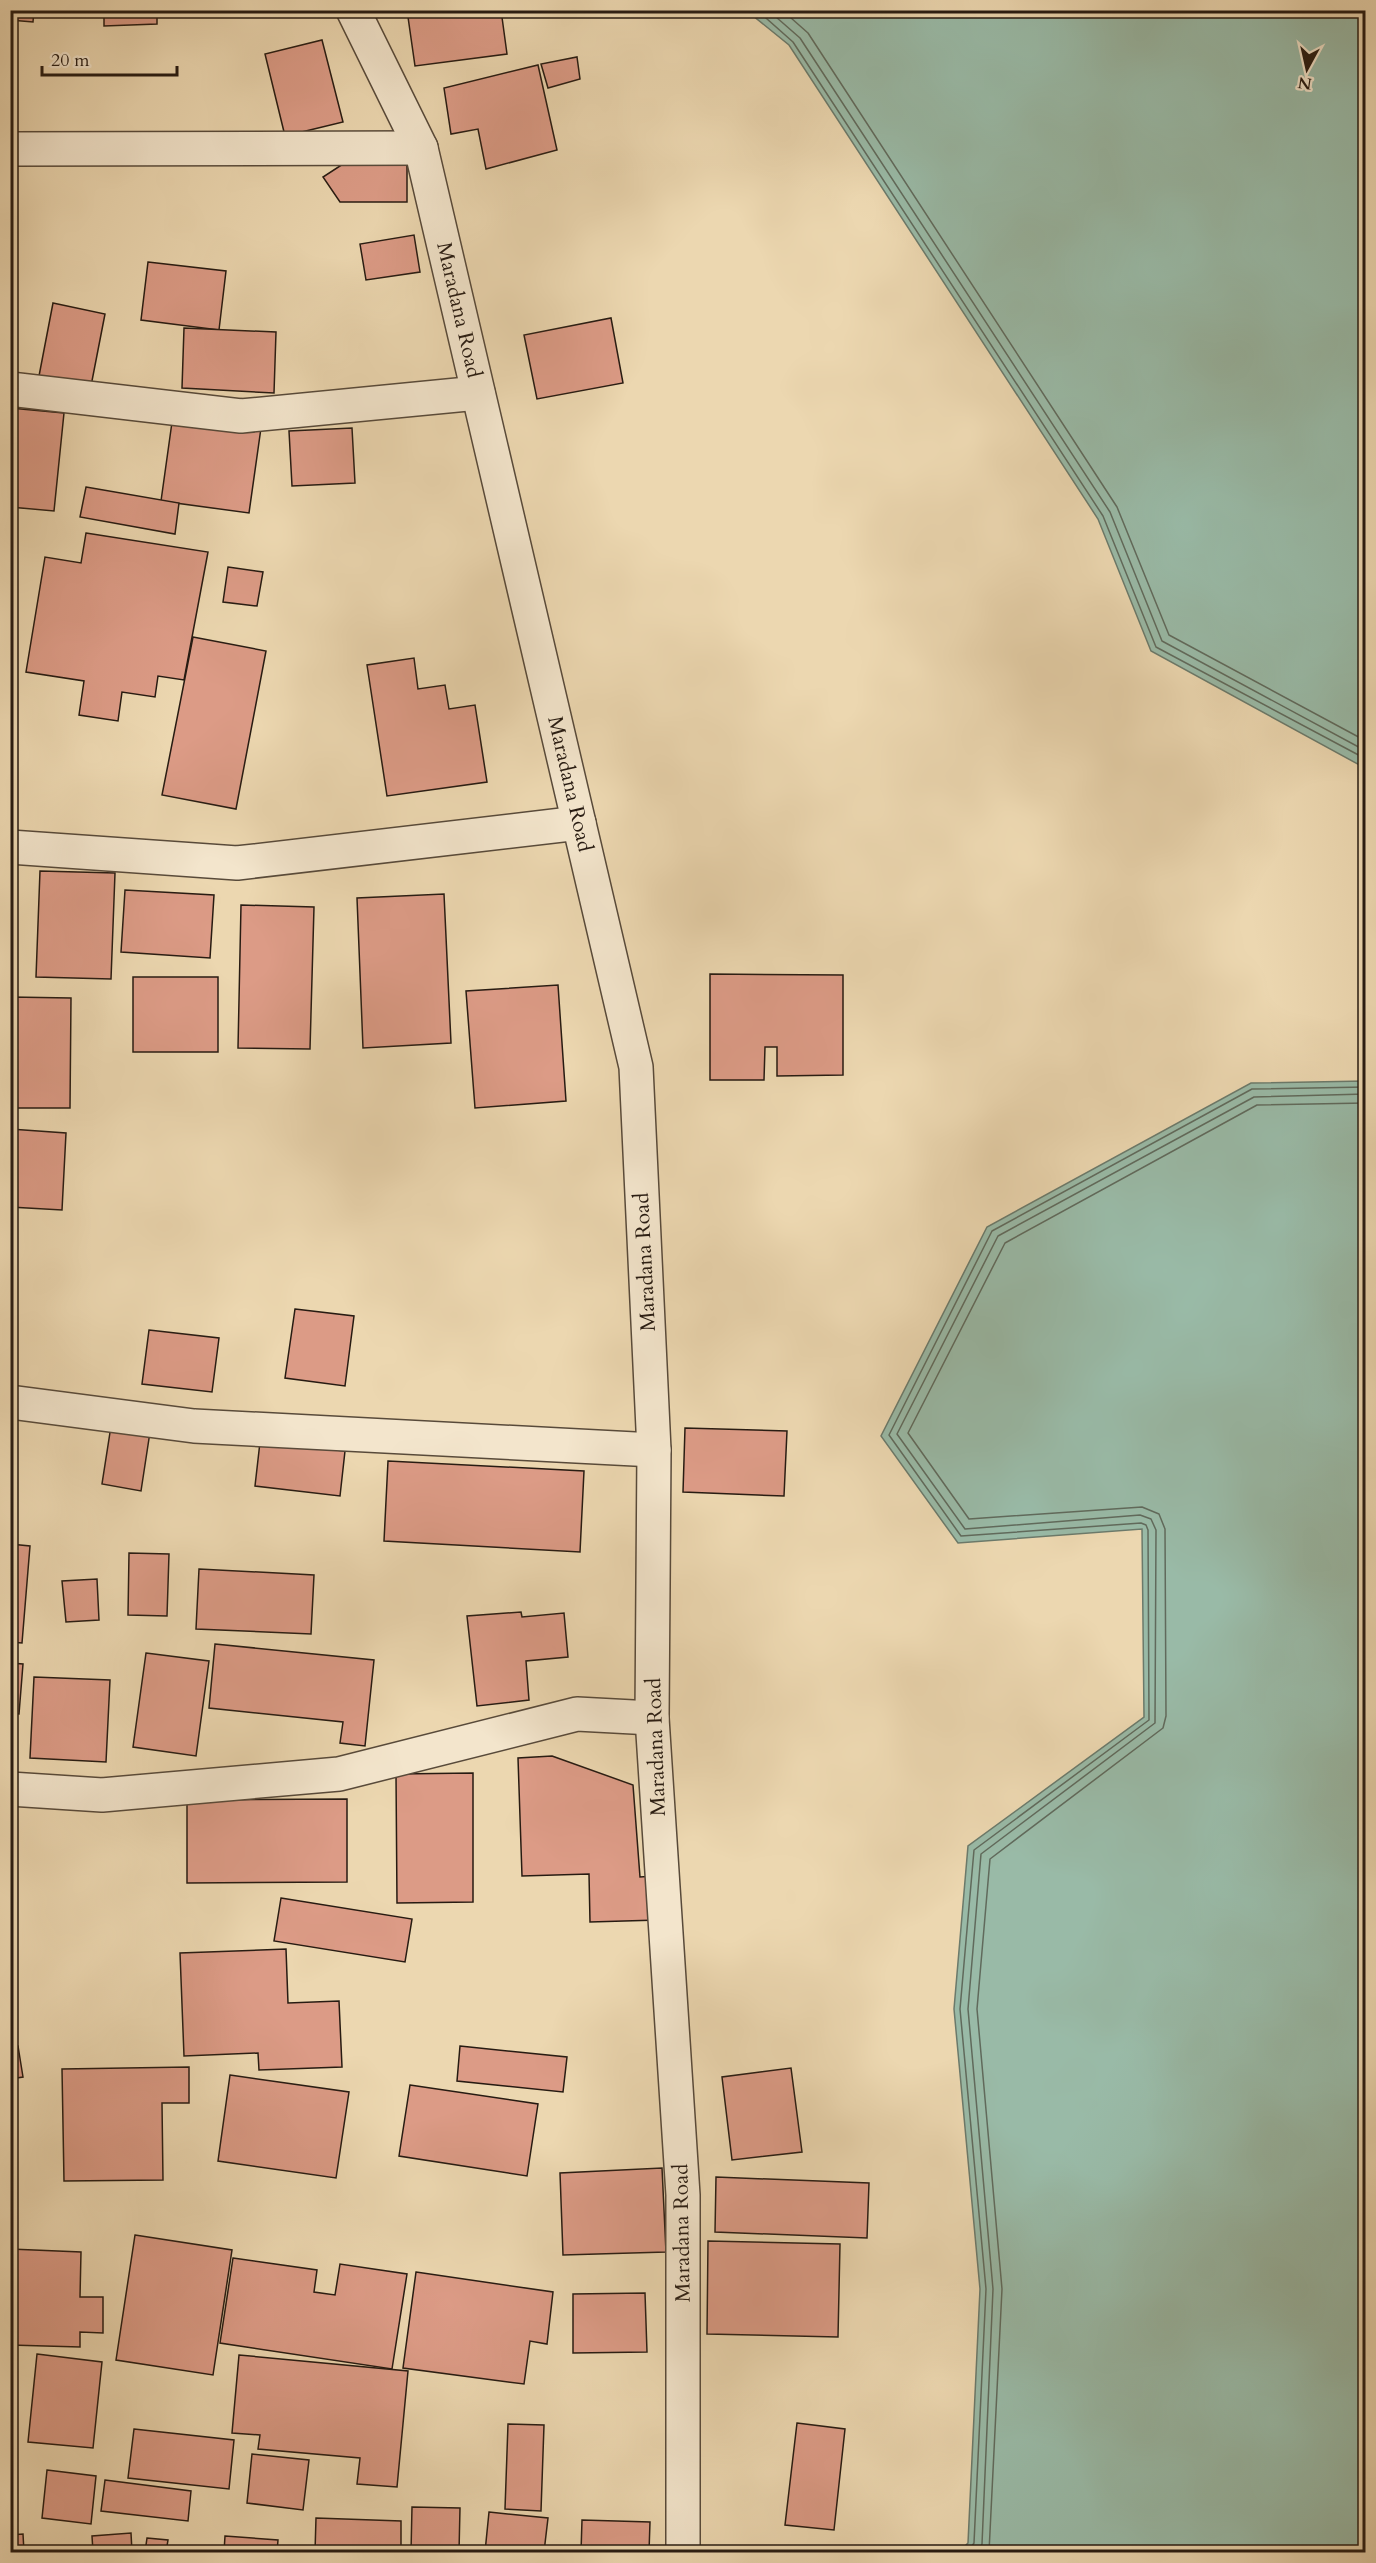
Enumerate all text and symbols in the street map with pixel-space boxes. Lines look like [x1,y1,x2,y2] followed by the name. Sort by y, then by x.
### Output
[42,39,177,77] scale bar
[1277,39,1337,99] north arrow
[51,48,90,73] text: 20 m
[1297,71,1313,95] text: N
[429,239,489,381] street label: Maradana Road
[540,713,600,855] street label: Maradana Road
[627,1192,663,1332] street label: Maradana Road
[639,1677,673,1817] street label: Maradana Road
[666,2163,698,2303] street label: Maradana Road

